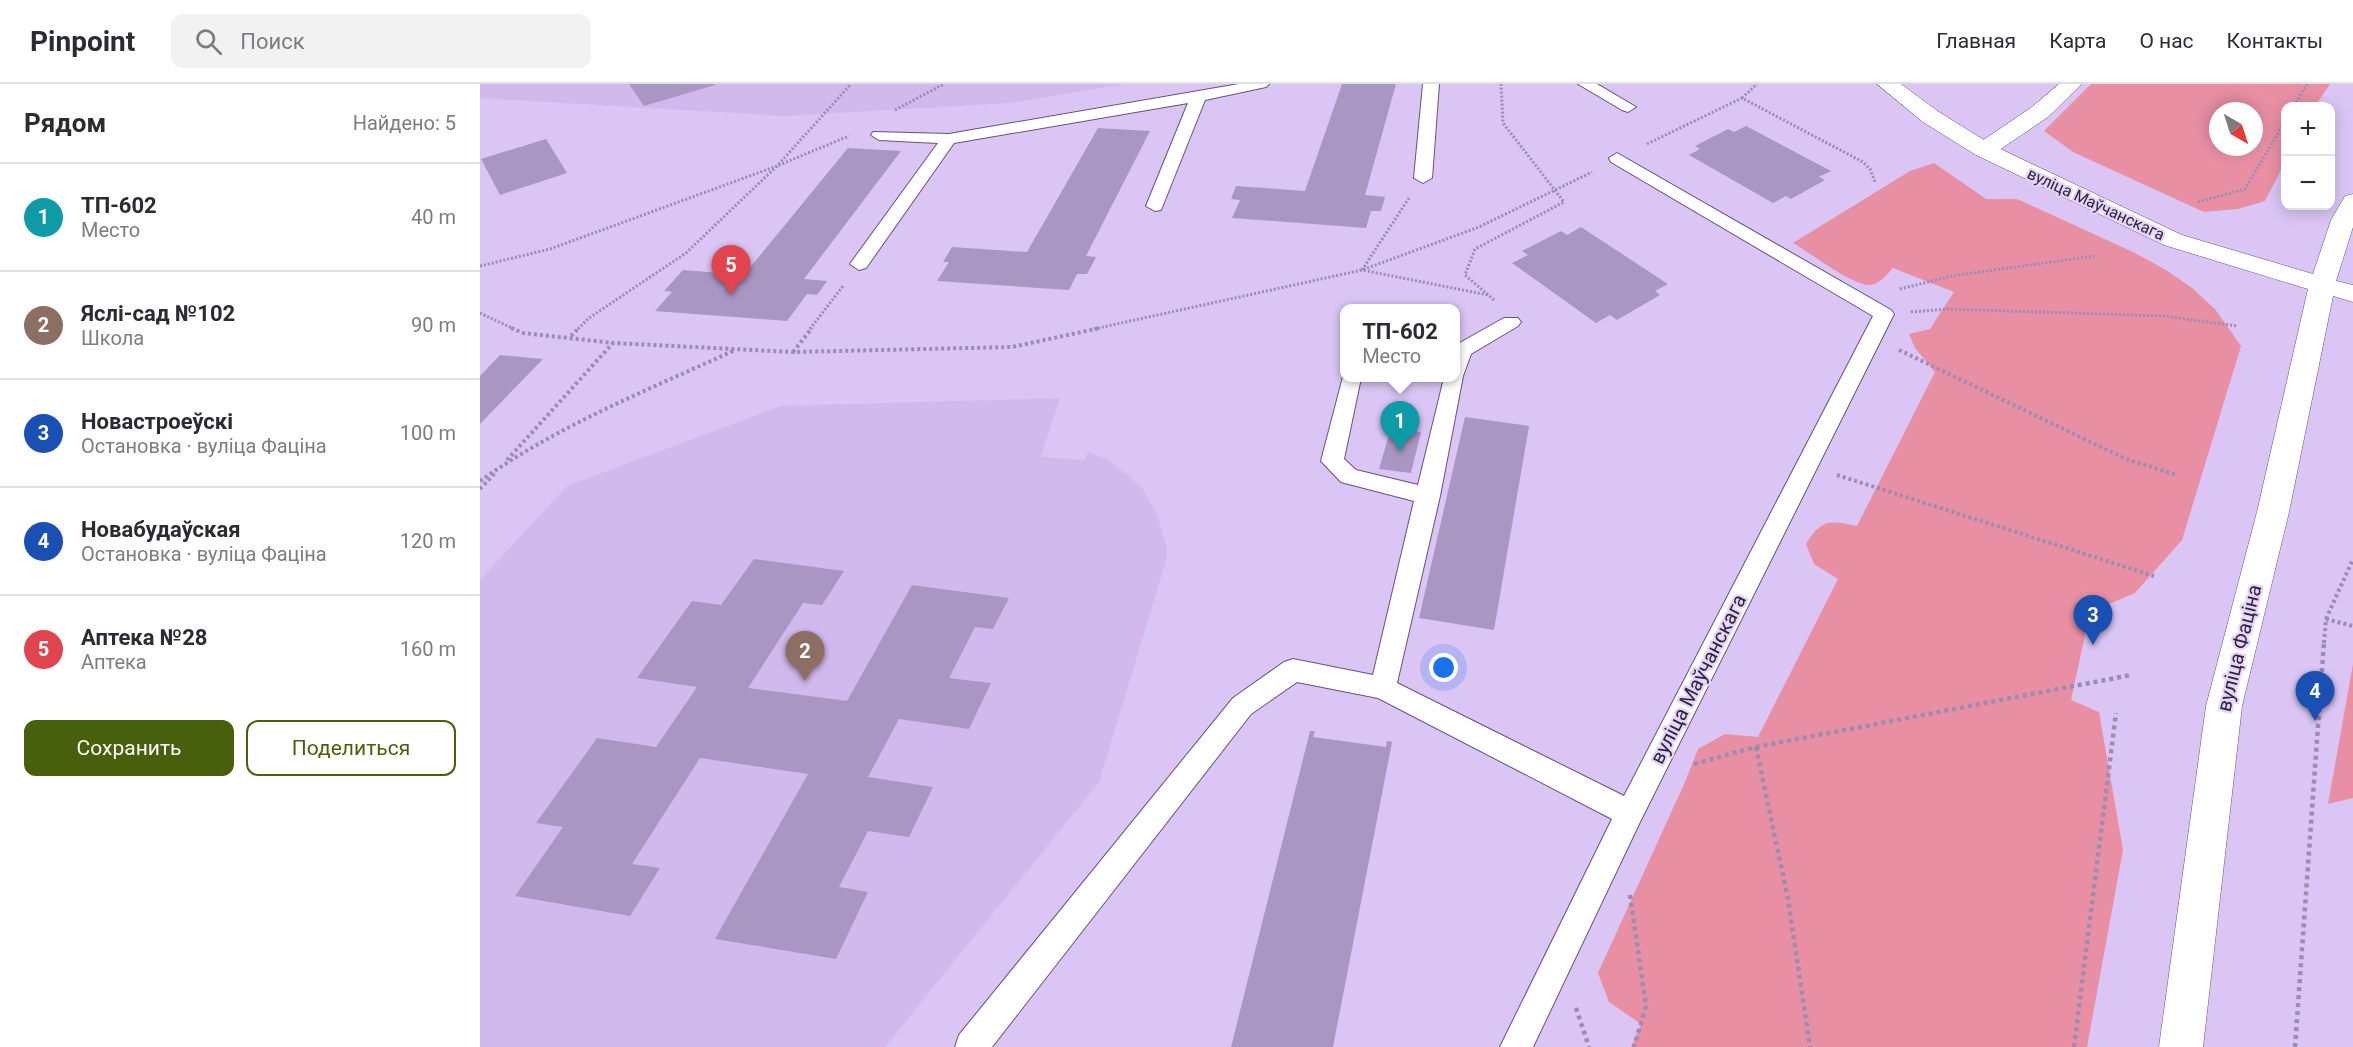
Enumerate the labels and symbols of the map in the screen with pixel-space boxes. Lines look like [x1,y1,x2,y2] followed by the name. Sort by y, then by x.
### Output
[2209,102,2263,156] north arrow
[2024,164,2168,244] street label: вуліца Маўчанскага
[712,246,750,295] pin: 5
[1380,402,1420,451] pin: 1
[2212,582,2266,714] street label: вуліца Фаціна
[1645,590,1751,768] street label: вуліца Маўчанскага
[2074,596,2112,645] pin: 3
[786,632,824,681] pin: 2
[1429,653,1458,682] your location
[2296,672,2334,721] pin: 4

